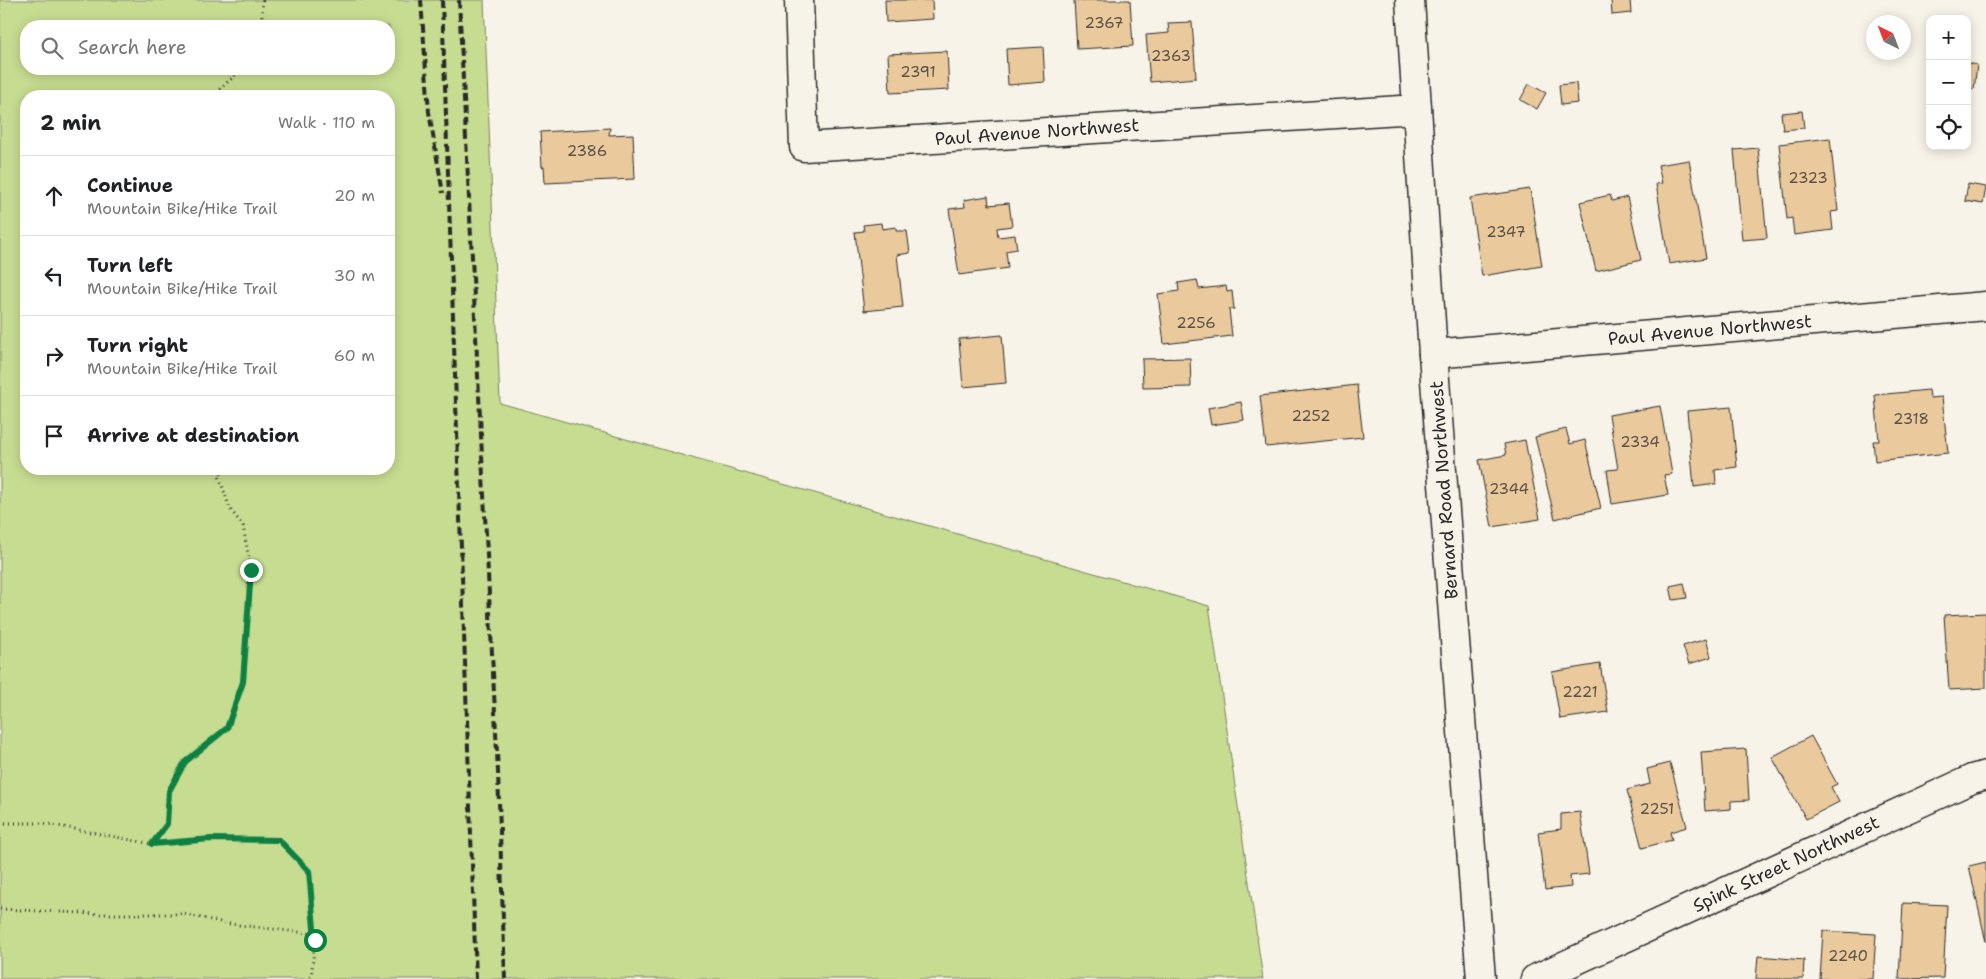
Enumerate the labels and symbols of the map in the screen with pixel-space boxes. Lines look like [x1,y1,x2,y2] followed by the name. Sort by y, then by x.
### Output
[1084,13,1124,33] house number: 2367
[1866,15,1911,60] north arrow
[1151,46,1191,66] house number: 2363
[900,62,936,82] house number: 2391
[934,113,1140,151] street label: Paul Avenue Northwest
[567,141,607,161] house number: 2386
[1788,168,1828,188] house number: 2323
[1486,222,1526,242] house number: 2347
[1607,309,1813,351] street label: Paul Avenue Northwest
[1176,313,1216,333] house number: 2256
[1424,380,1464,600] street label: Bernard Road Northwest
[1292,406,1330,426] house number: 2252
[1893,409,1929,429] house number: 2318
[1620,432,1660,452] house number: 2334
[1489,479,1529,499] house number: 2344
[240,559,263,582] route end
[1562,682,1598,702] house number: 2221
[1640,799,1674,819] house number: 2251
[1689,810,1883,918] street label: Spink Street Northwest
[304,929,327,952] route start
[1828,946,1868,966] house number: 2240

